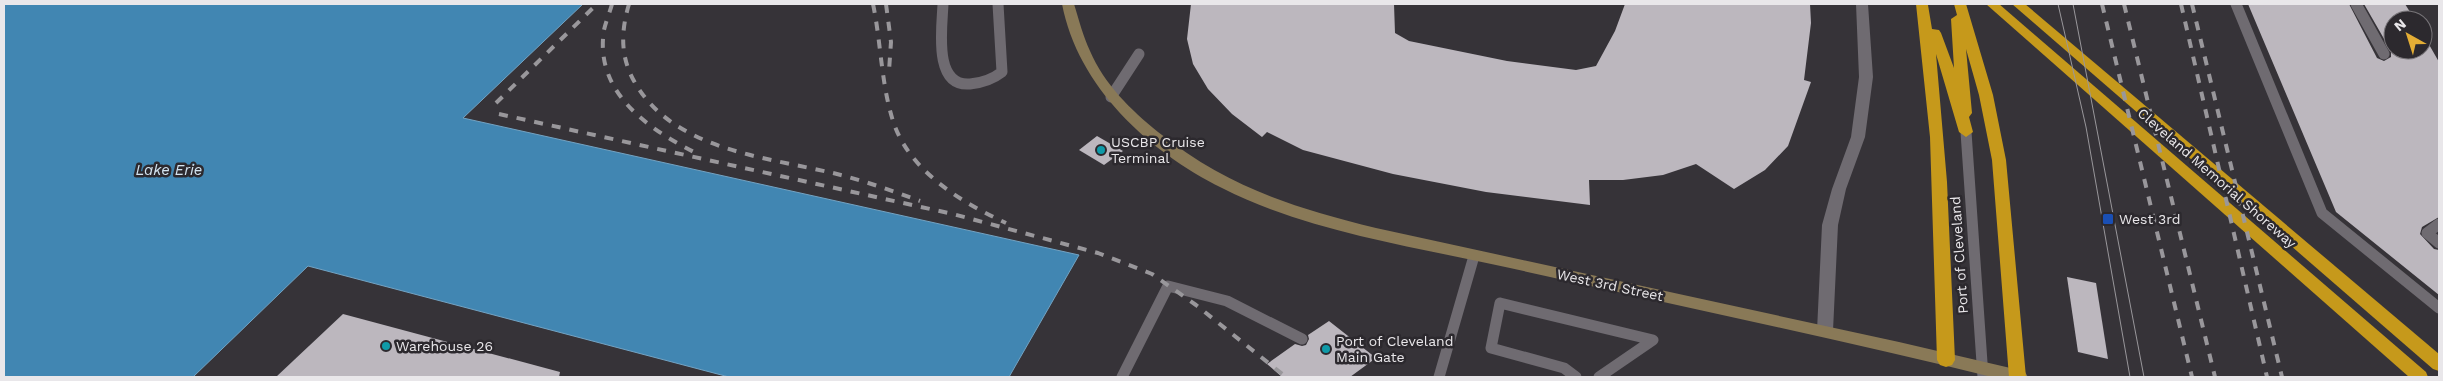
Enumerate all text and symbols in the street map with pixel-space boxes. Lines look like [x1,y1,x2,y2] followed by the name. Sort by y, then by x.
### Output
[2383,10,2433,60] north arrow
[2391,15,2409,34] text: N
[2134,105,2300,252] street label: Cleveland Memorial Shoreway
[1111,134,1205,166] place label: USCBP Cruise Terminal
[1095,144,1107,156] marker: USCBP Cruise Terminal
[136,161,202,179] water label: Lake Erie
[1947,196,1971,314] street label: Port of Cleveland
[2119,211,2181,227] place label: West 3rd
[2101,212,2115,226] marker: West 3rd
[1555,266,1665,304] street label: West 3rd Street
[1336,333,1454,365] place label: Port of Cleveland Main Gate
[396,338,493,354] place label: Warehouse 26
[380,340,392,352] marker: Warehouse 26
[1320,343,1332,355] marker: Port of Cleveland Main Gate

